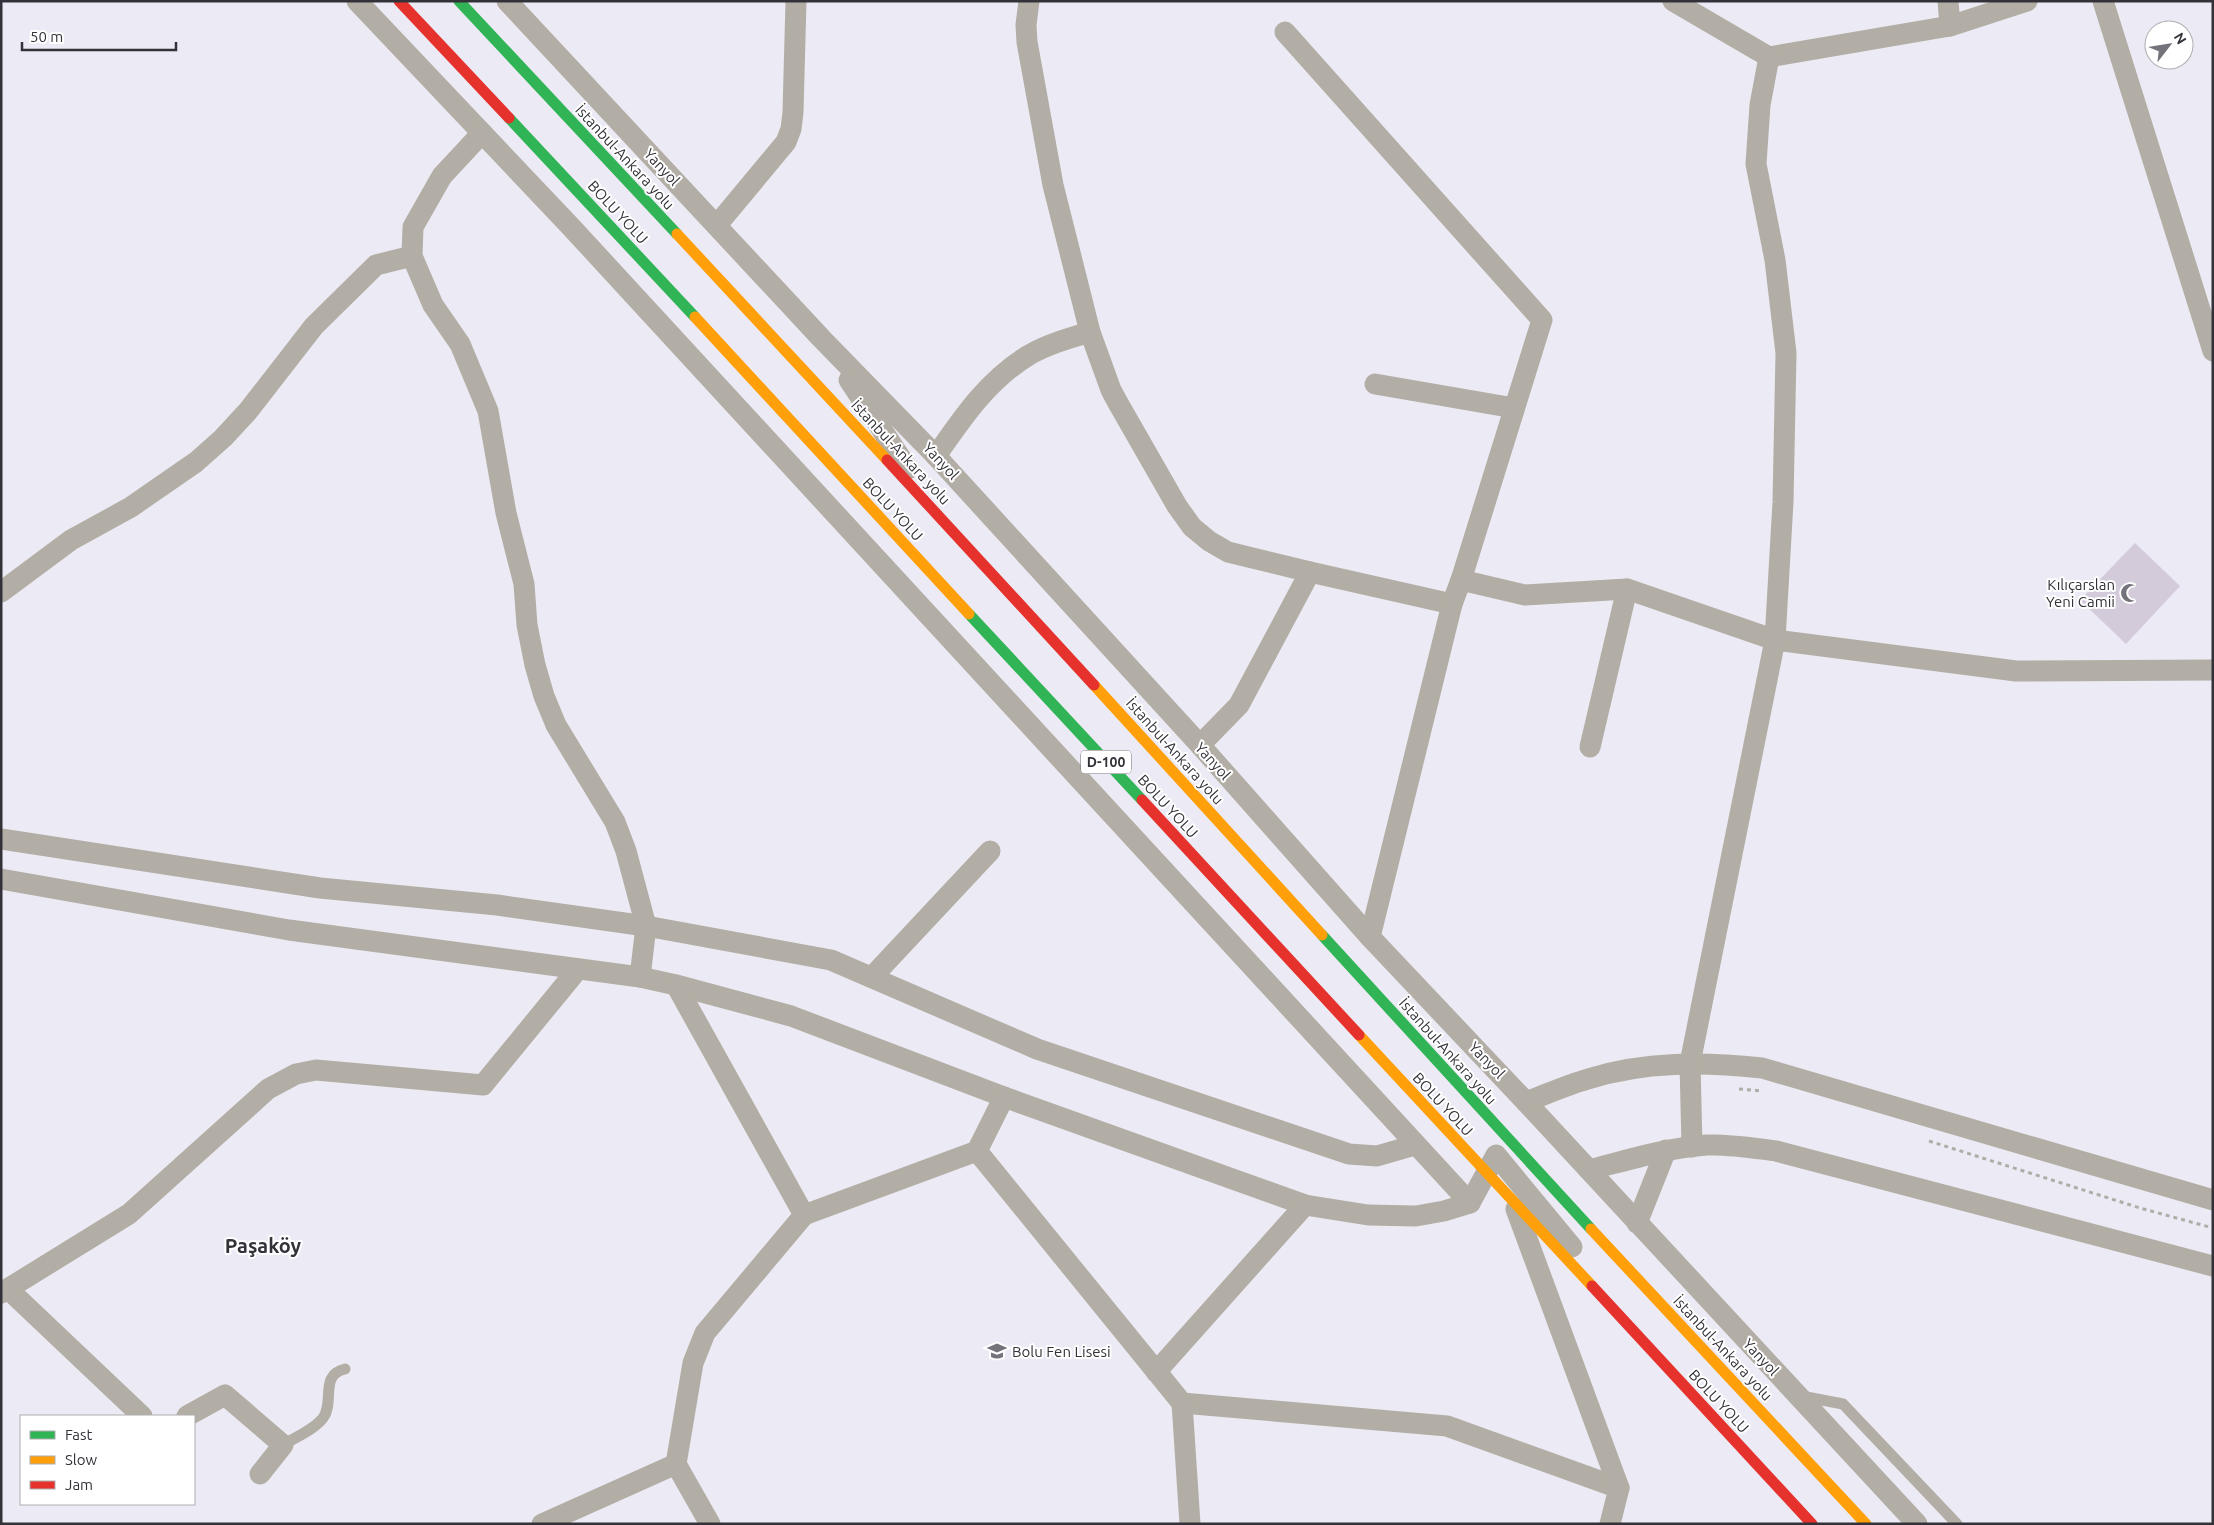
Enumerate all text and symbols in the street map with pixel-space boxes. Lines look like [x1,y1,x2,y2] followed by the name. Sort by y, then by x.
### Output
[22,20,176,52] scale bar
[2144,20,2194,70] north arrow
[30,28,63,45] text: 50 m
[2171,30,2190,47] text: N
[572,101,678,213] street label: İstanbul-Ankara yolu
[641,145,683,189] street label: Yanyol
[585,177,651,247] street label: BOLU YOLU
[848,396,954,508] street label: İstanbul-Ankara yolu
[920,439,962,483] street label: Yanyol
[860,474,926,544] street label: BOLU YOLU
[2046,576,2115,610] place label: Kılıçarslan Yeni Camii
[2119,582,2141,604] mosque icon: Kılıçarslan Yeni Camii
[1123,694,1227,808] street label: İstanbul-Ankara yolu
[1192,739,1234,783] street label: Yanyol
[1081,750,1131,774] road number: D-100
[1135,771,1201,841] street label: BOLU YOLU
[1396,994,1500,1108] street label: İstanbul-Ankara yolu
[1466,1038,1509,1082] street label: Yanyol
[1410,1069,1476,1139] street label: BOLU YOLU
[225,1234,302,1257] district label: Paşaköy
[1670,1292,1776,1404] street label: İstanbul-Ankara yolu
[1740,1335,1782,1379] street label: Yanyol
[986,1340,1008,1362] school or university icon: Bolu Fen Lisesi
[1012,1343,1111,1360] place label: Bolu Fen Lisesi
[1686,1366,1752,1436] street label: BOLU YOLU
[20,1415,195,1505] legend
[65,1426,93,1443] text: Fast
[65,1451,98,1468] text: Slow
[65,1476,93,1493] text: Jam

